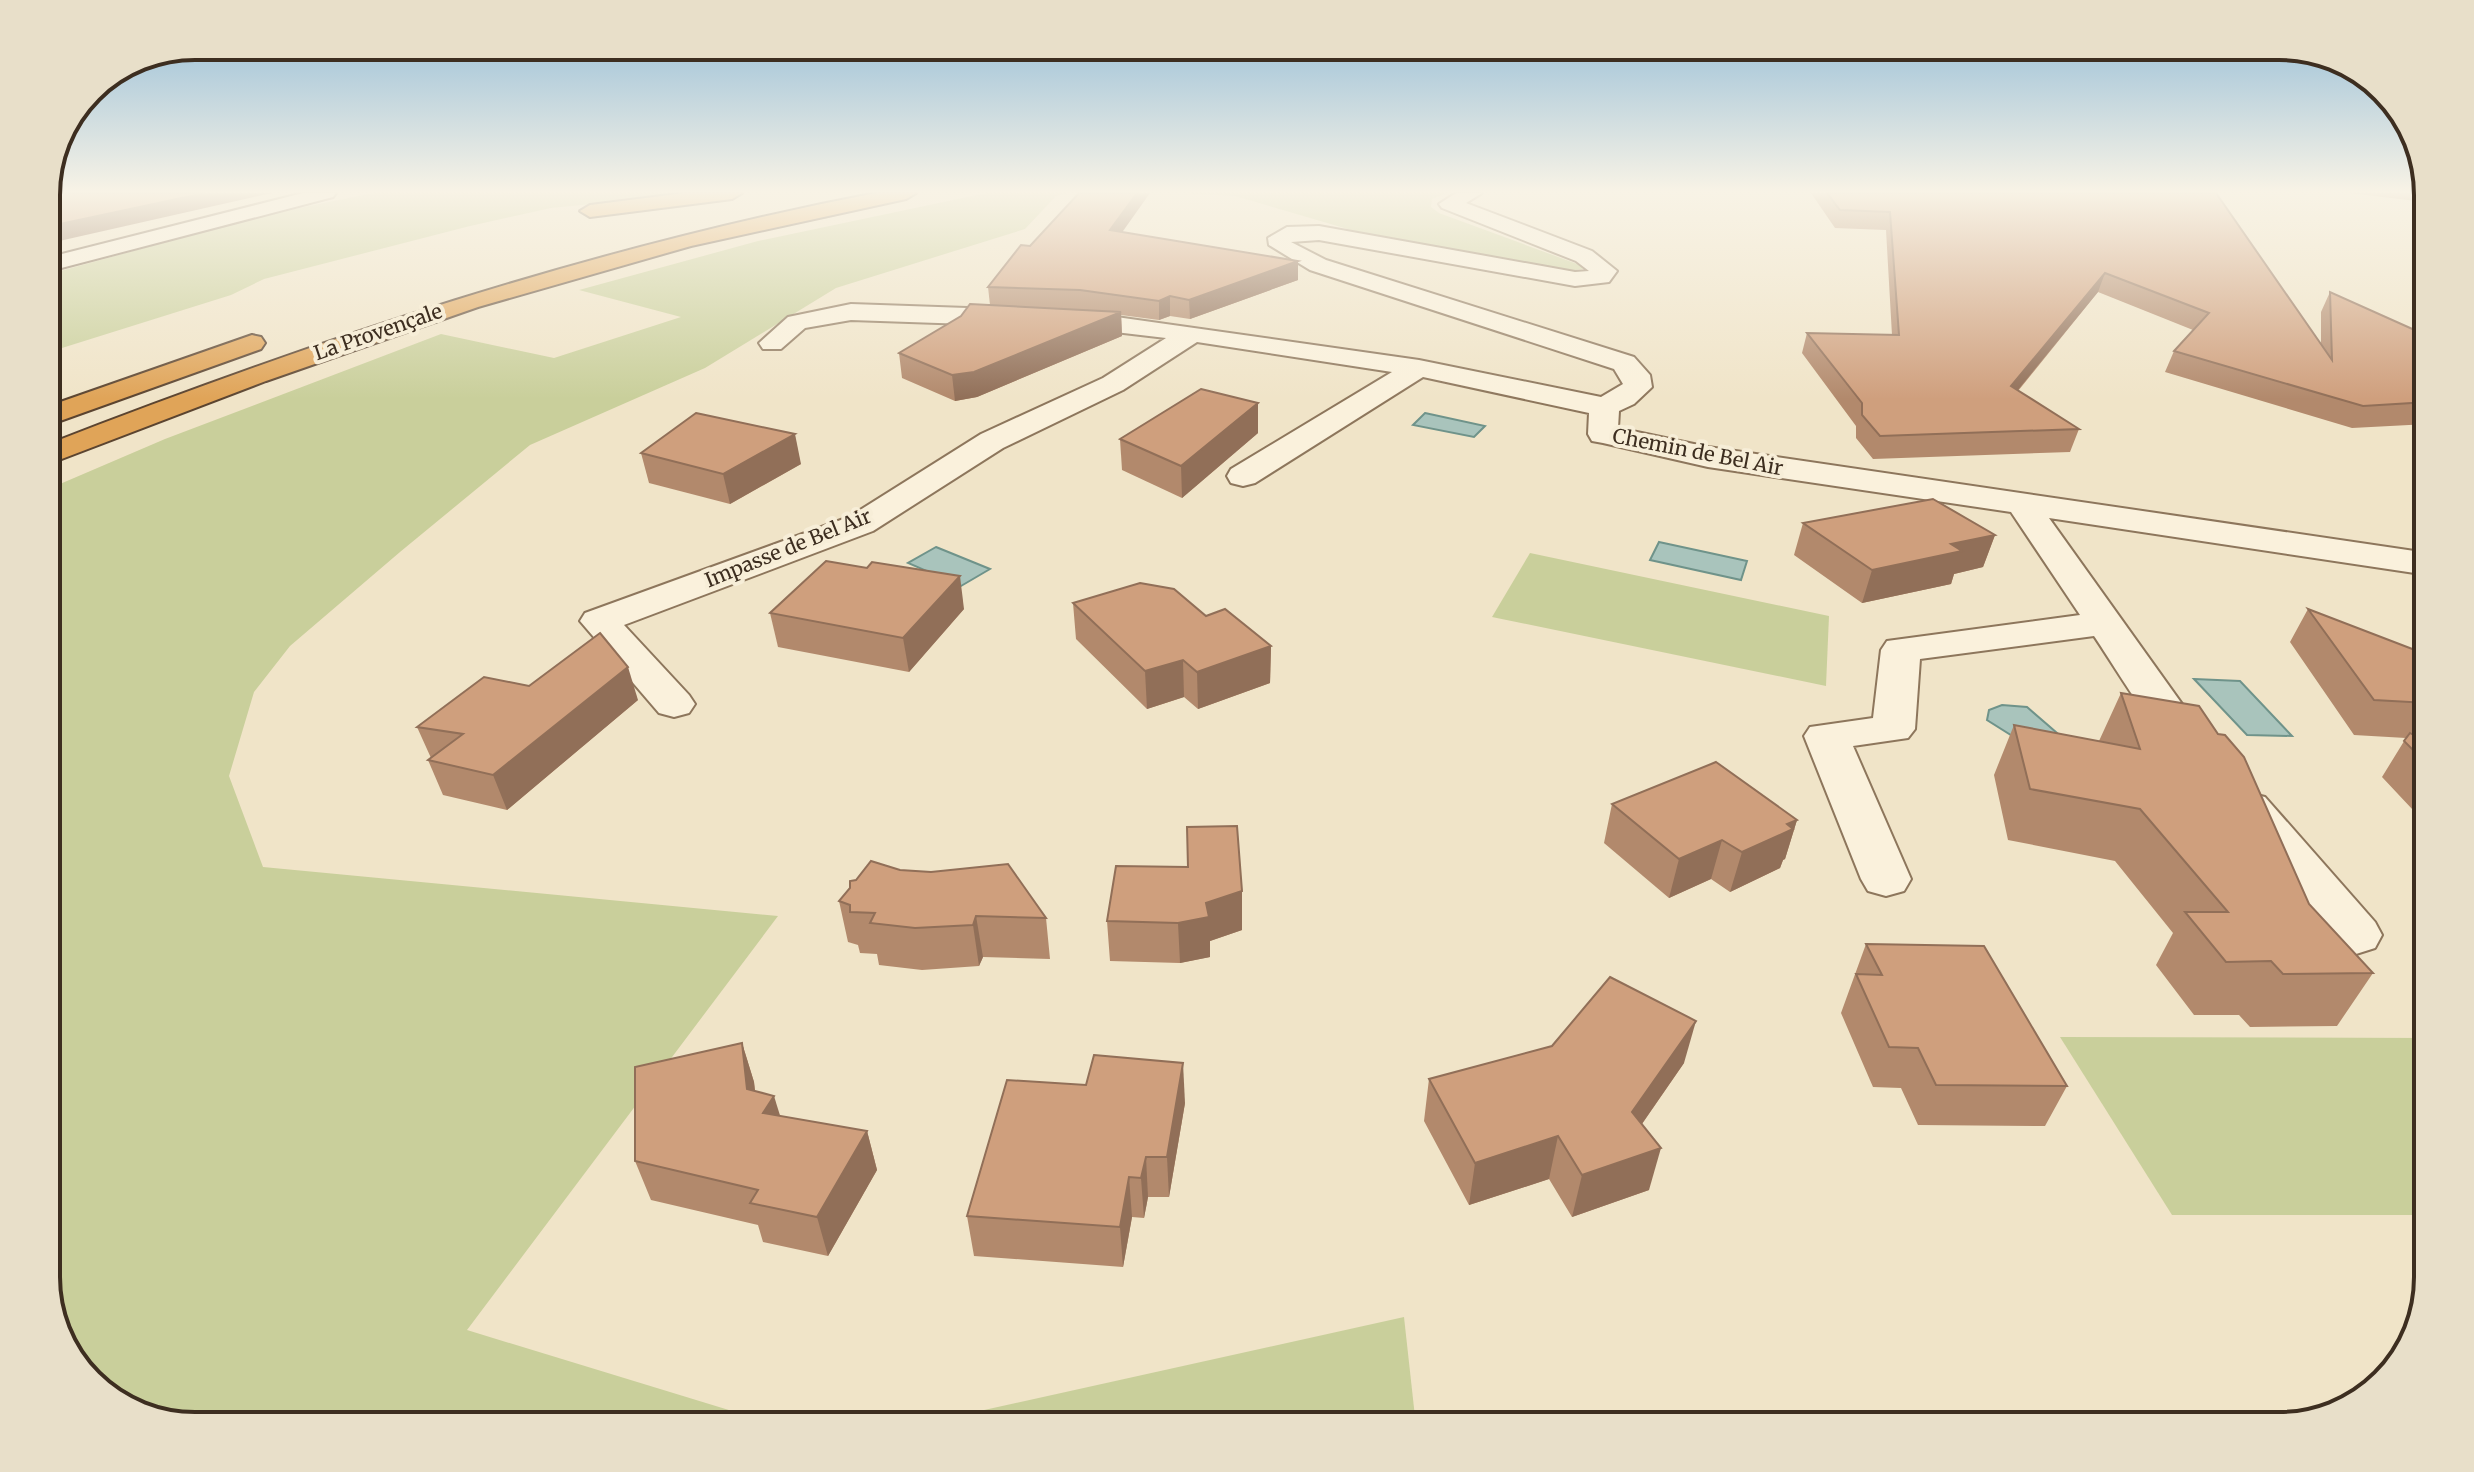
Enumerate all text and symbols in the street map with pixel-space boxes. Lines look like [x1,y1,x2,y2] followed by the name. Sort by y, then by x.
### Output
[311,298,445,365] street label: La Provençale
[1611,423,1786,480] street label: Chemin de Bel Air
[701,503,875,592] street label: Impasse de Bel Air

